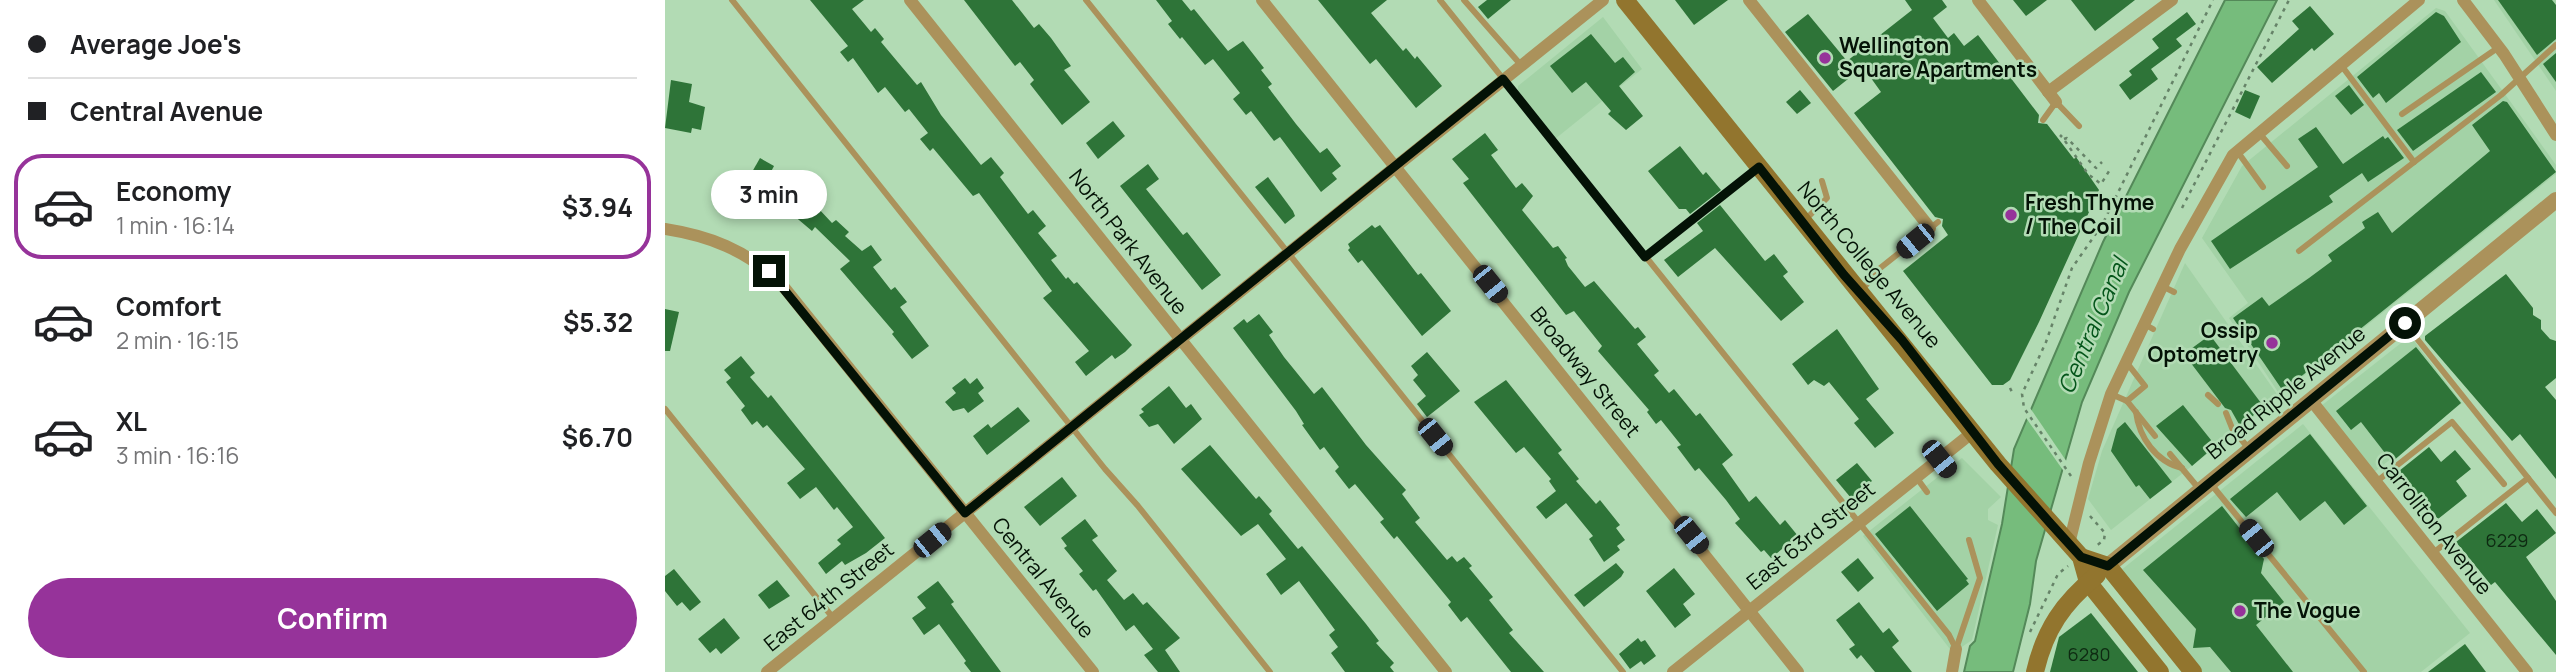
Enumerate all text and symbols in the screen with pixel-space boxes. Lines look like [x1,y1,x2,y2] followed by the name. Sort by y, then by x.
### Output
[70,26,241,62] text: Average Joe's
[1839,31,2037,83] place label: Wellington Square Apartments
[1817,50,1833,66] marker: Wellington Square Apartments
[70,93,263,129] text: Central Avenue
[1063,163,1194,320] street label: North Park Avenue
[711,170,827,218] callout: 3 min
[116,173,231,209] text: Economy
[32,175,95,238] icon: car
[1792,175,1948,354] street label: North College Avenue
[739,178,799,210] text: 3 min
[2025,188,2154,240] place label: Fresh Thyme / The Coil
[562,189,633,225] text: $3.94
[2003,207,2019,223] marker: Fresh Thyme / The Coil
[116,209,235,241] text: 1 min · 16:14
[1893,220,1938,262] car
[2049,251,2136,398] water label: Central Canal
[753,255,785,287] route end
[1469,261,1512,307] car
[116,288,222,324] text: Comfort
[32,290,95,353] icon: car
[1524,300,1647,442] street label: Broadway Street
[563,304,633,340] text: $5.32
[2389,307,2421,339] route start
[2148,316,2258,368] place label: Ossip Optometry
[2200,319,2371,465] street label: Broad Ripple Avenue
[116,324,239,356] text: 2 min · 16:15
[2264,335,2280,351] marker: Ossip Optometry
[116,403,147,439] text: XL
[32,405,95,468] icon: car
[1414,414,1457,460] car
[562,419,633,455] text: $6.70
[1918,436,1961,482] car
[116,439,240,471] text: 3 min · 16:16
[2371,447,2499,600] street label: Carrollton Avenue
[1740,475,1880,596] street label: East 63rd Street
[986,511,1101,644] street label: Central Avenue
[1670,512,1713,558] car
[2235,515,2278,561] car
[910,519,955,561] car
[2486,528,2528,552] house number: 6229
[758,535,899,657] street label: East 64th Street
[28,578,637,658] button: Confirm
[2254,596,2361,624] place label: The Vogue
[2232,603,2248,619] marker: The Vogue
[2068,642,2110,666] house number: 6280

